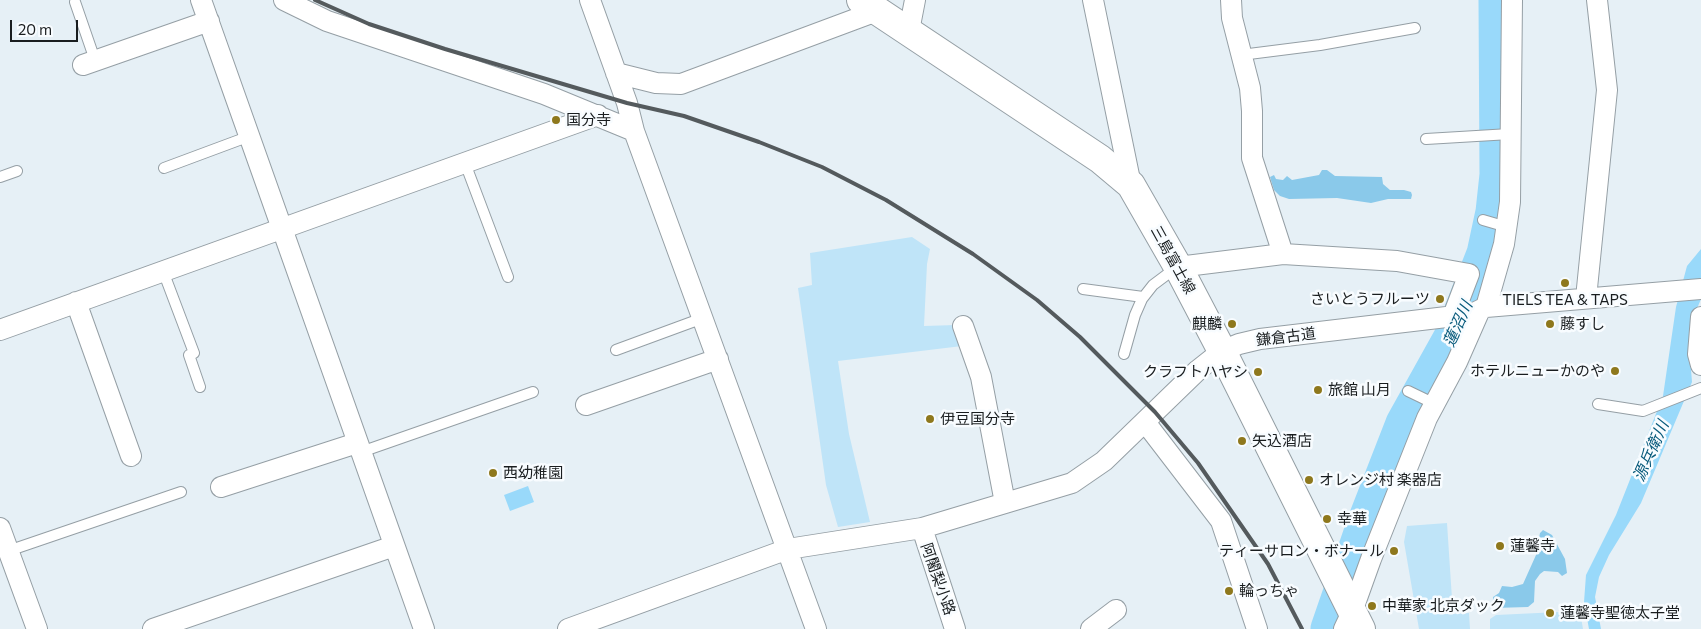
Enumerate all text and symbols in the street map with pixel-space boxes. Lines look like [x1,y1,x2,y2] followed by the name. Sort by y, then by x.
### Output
[12,10,80,42] scale bar
[18,20,52,38] text: 20 m
[566,111,611,129] place label: 国分寺
[550,114,562,126] marker: 国分寺
[1147,223,1199,297] street label: 三島富士線
[1559,277,1571,289] marker: TIELS TEA & TAPS
[1310,290,1430,308] place label: さいとうフルーツ
[1502,291,1628,309] place label: TIELS TEA & TAPS
[1434,293,1446,305] marker: さいとうフルーツ
[1439,298,1477,350] water label: 蓮沼川
[1192,315,1222,333] place label: 麒麟
[1560,315,1605,333] place label: 藤すし
[1226,318,1238,330] marker: 麒麟
[1544,318,1556,330] marker: 藤すし
[1255,324,1317,350] street label: 鎌倉古道
[1470,362,1605,380] place label: ホテルニューかのや
[1143,363,1248,381] place label: クラフトハヤシ
[1609,365,1621,377] marker: ホテルニューかのや
[1252,366,1264,378] marker: クラフトハヤシ
[1328,381,1391,399] place label: 旅館 山月
[1312,384,1324,396] marker: 旅館 山月
[940,410,1015,428] place label: 伊豆国分寺
[924,413,936,425] marker: 伊豆国分寺
[1629,418,1673,484] water label: 源兵衛川
[1252,432,1312,450] place label: 矢込酒店
[1236,435,1248,447] marker: 矢込酒店
[503,464,563,482] place label: 西幼稚園
[487,467,499,479] marker: 西幼稚園
[1319,471,1442,489] place label: オレンジ村 楽器店
[1303,474,1315,486] marker: オレンジ村 楽器店
[1337,510,1367,528] place label: 幸華
[1321,513,1333,525] marker: 幸華
[1510,537,1555,555] place label: 蓮馨寺
[1494,540,1506,552] marker: 蓮馨寺
[917,541,959,617] street label: 阿闍梨小路
[1219,542,1384,560] place label: ティーサロン・ボナール
[1388,545,1400,557] marker: ティーサロン・ボナール
[1239,582,1299,600] place label: 輪っちゃ
[1223,585,1235,597] marker: 輪っちゃ
[1382,597,1505,615] place label: 中華家 北京ダック
[1366,600,1378,612] marker: 中華家 北京ダック
[1560,604,1680,622] place label: 蓮馨寺聖徳太子堂
[1544,607,1556,619] marker: 蓮馨寺聖徳太子堂

